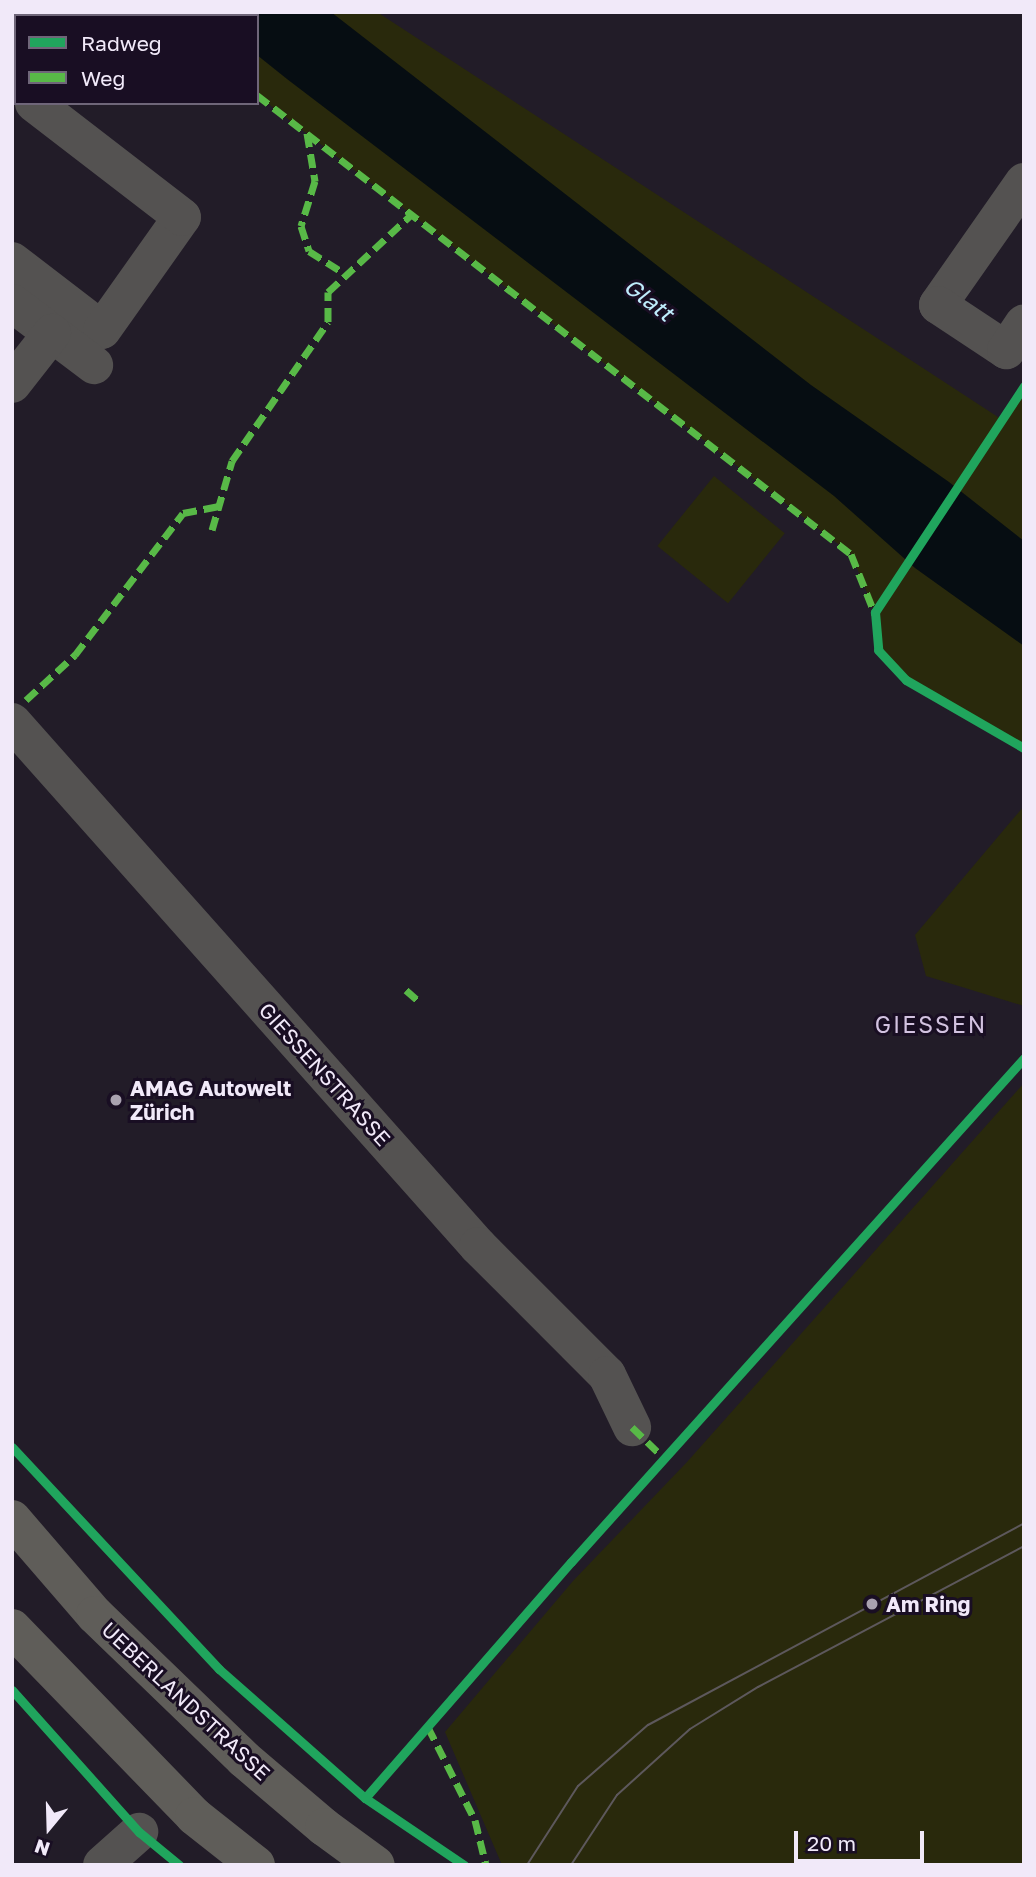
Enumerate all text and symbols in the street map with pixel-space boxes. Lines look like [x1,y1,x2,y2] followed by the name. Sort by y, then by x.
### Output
[14,14,259,105] legend
[81,30,162,56] text: Radweg
[81,65,125,91] text: Weg
[619,272,679,326] water label: Glatt
[254,997,396,1151] street label: GIESSENSTRASSE
[876,1010,986,1038] district label: GIESSEN
[130,1075,292,1125] place label: AMAG Autowelt Zürich
[108,1092,124,1108] marker: AMAG Autowelt Zürich
[886,1591,971,1617] place label: Am Ring
[864,1596,880,1612] marker: Am Ring
[97,1617,275,1785] street label: UEBERLANDSTRASSE
[14,1793,84,1863] north arrow
[798,1818,928,1862] scale bar
[807,1830,856,1856] text: 20 m
[31,1835,53,1862] text: N

